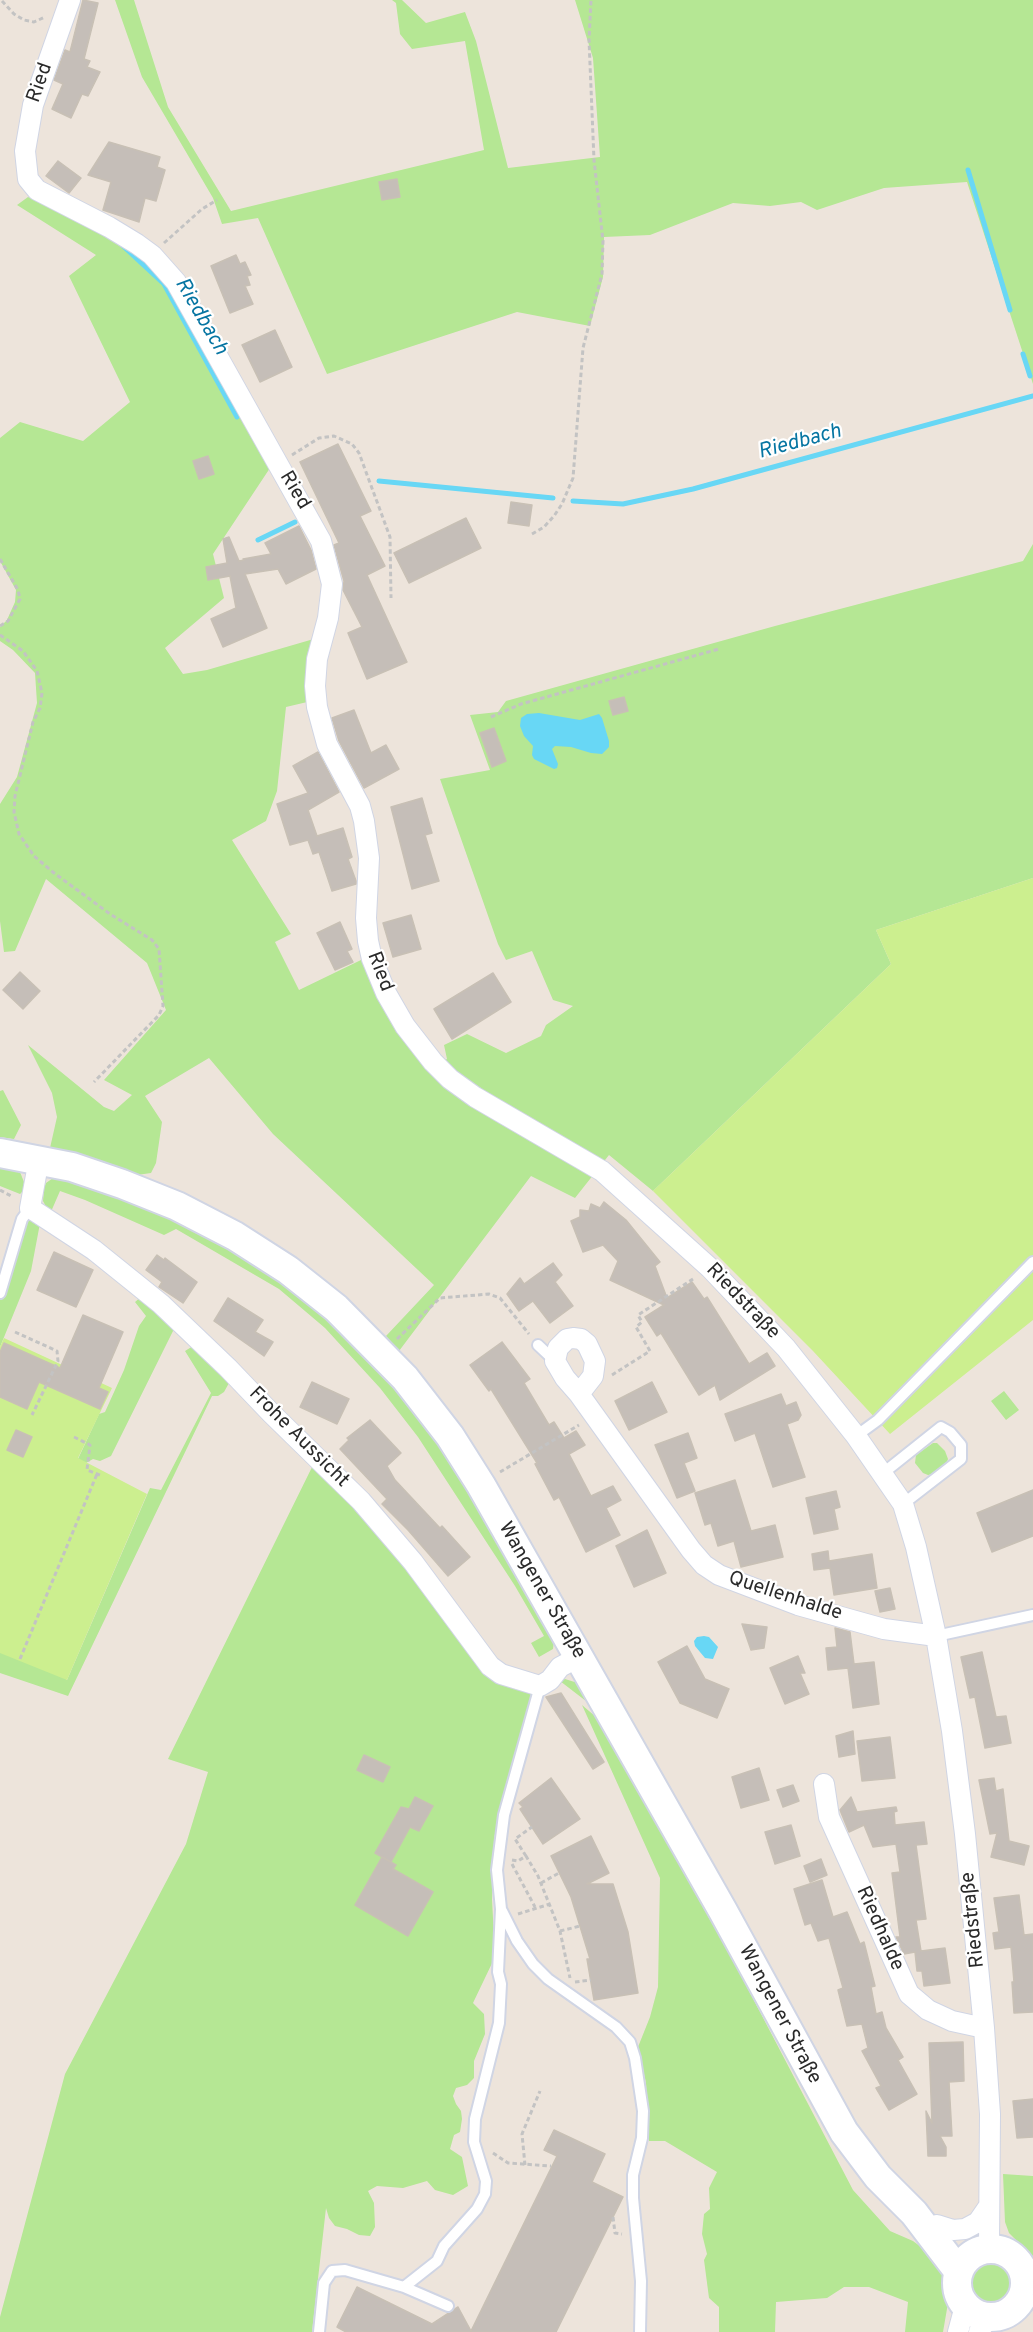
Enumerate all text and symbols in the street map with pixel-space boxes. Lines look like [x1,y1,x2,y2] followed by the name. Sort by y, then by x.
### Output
[23,60,59,106] street label: Ried
[168,274,232,360] water label: Riedbach
[756,420,844,466] water label: Riedbach
[273,467,315,515] street label: Ried
[360,949,398,995] street label: Ried
[700,1259,784,1345] street label: Riedstraße
[243,1383,353,1493] street label: Frohe Aussicht
[492,1518,590,1664] street label: Wangener Straße
[725,1567,845,1627] street label: Quellenhalde
[957,1871,991,1969] street label: Riedstraße
[850,1883,908,1975] street label: Riedhalde
[732,1941,826,2089] street label: Wangener Straße

